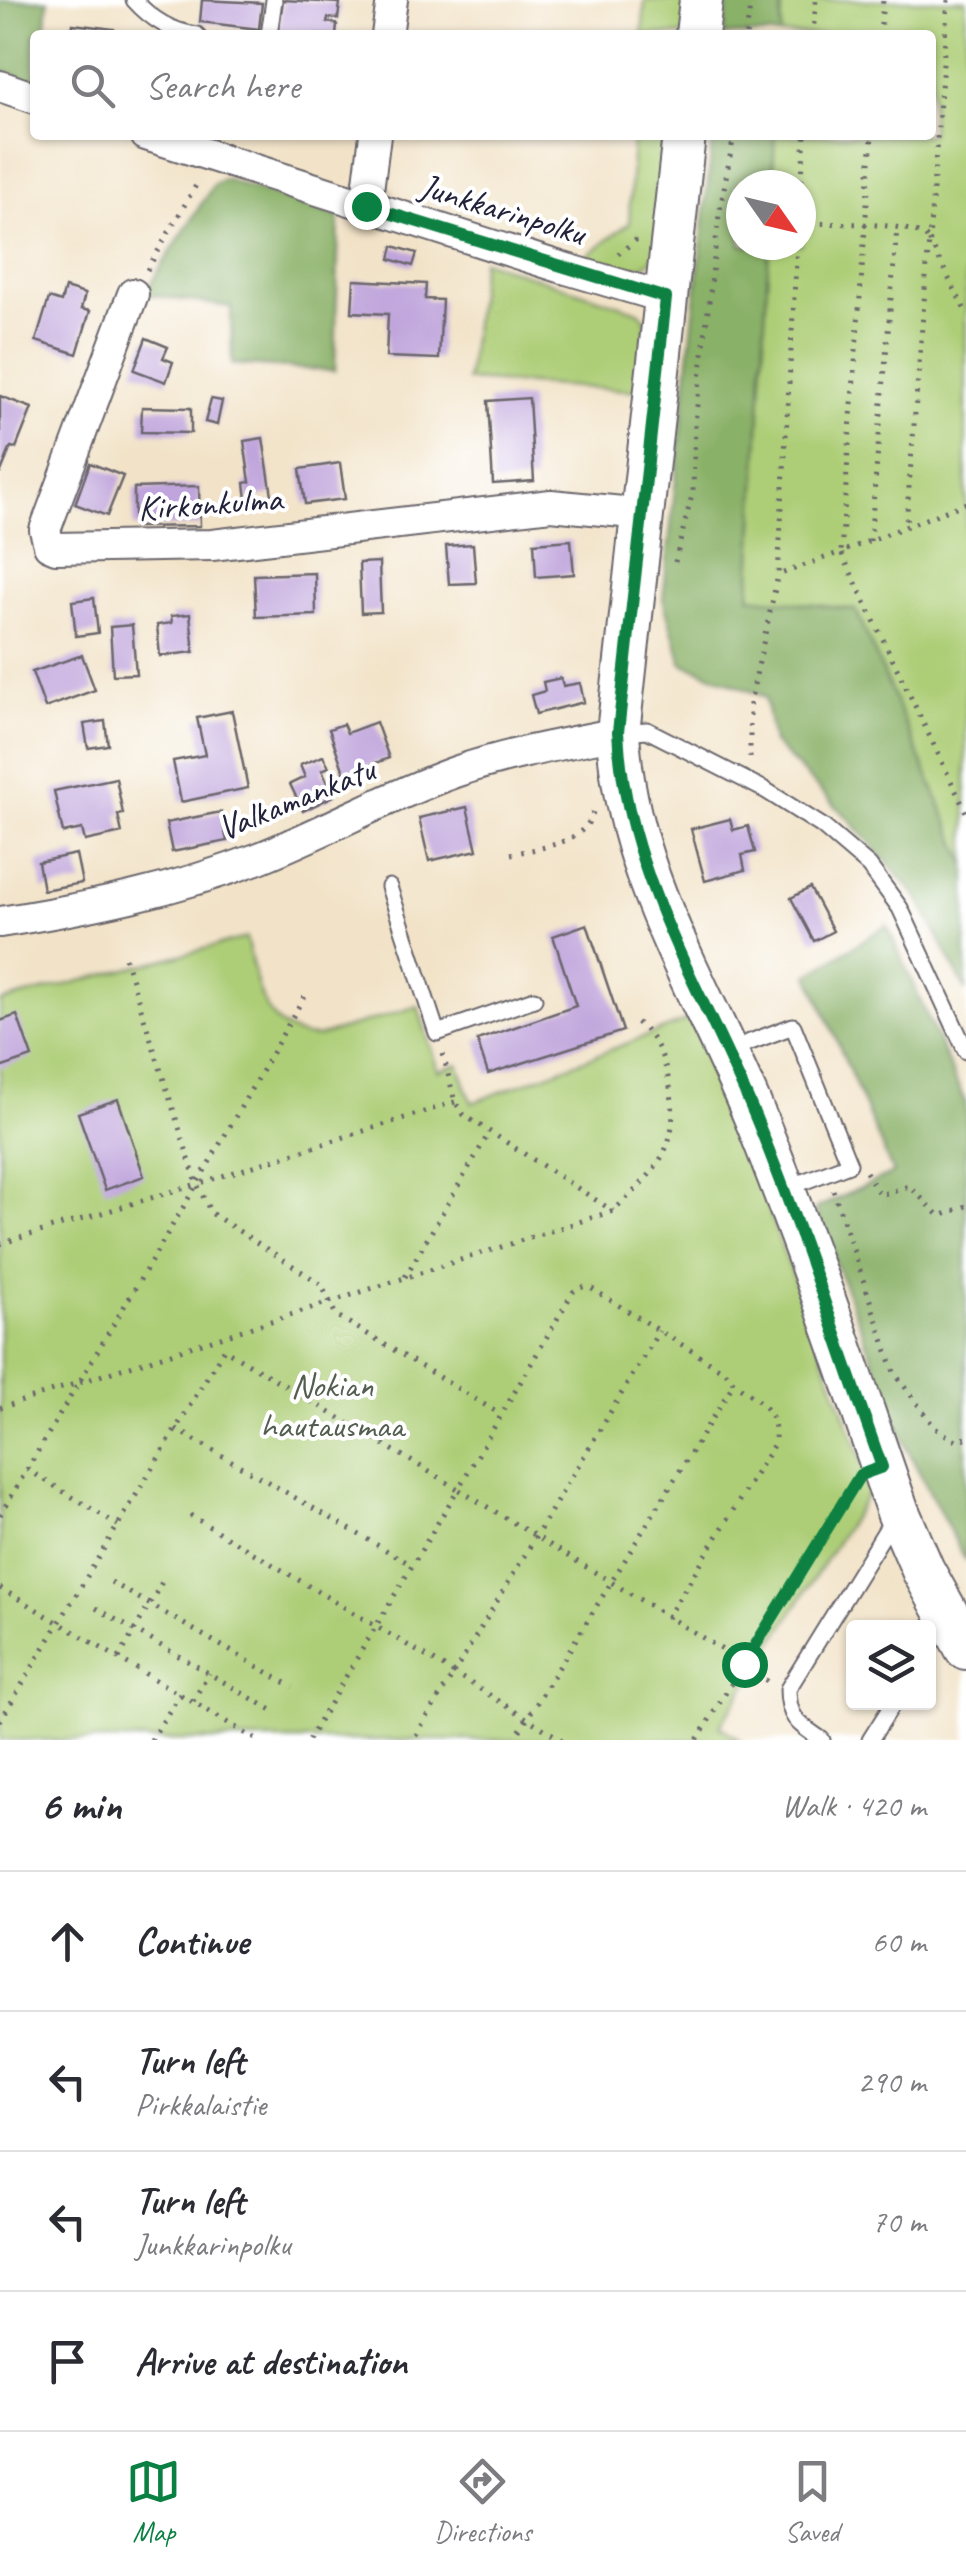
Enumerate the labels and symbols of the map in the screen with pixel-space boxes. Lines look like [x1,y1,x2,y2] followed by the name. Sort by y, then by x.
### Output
[413,162,593,257] street label: Junkkarinpolku
[726,170,816,260] north arrow
[344,184,390,230] route end
[136,476,286,531] street label: Kirkonkulma
[211,746,383,850] street label: Valkamankatu
[260,1363,406,1448] park label: Nokian hautausmaa
[722,1642,768,1688] route start

